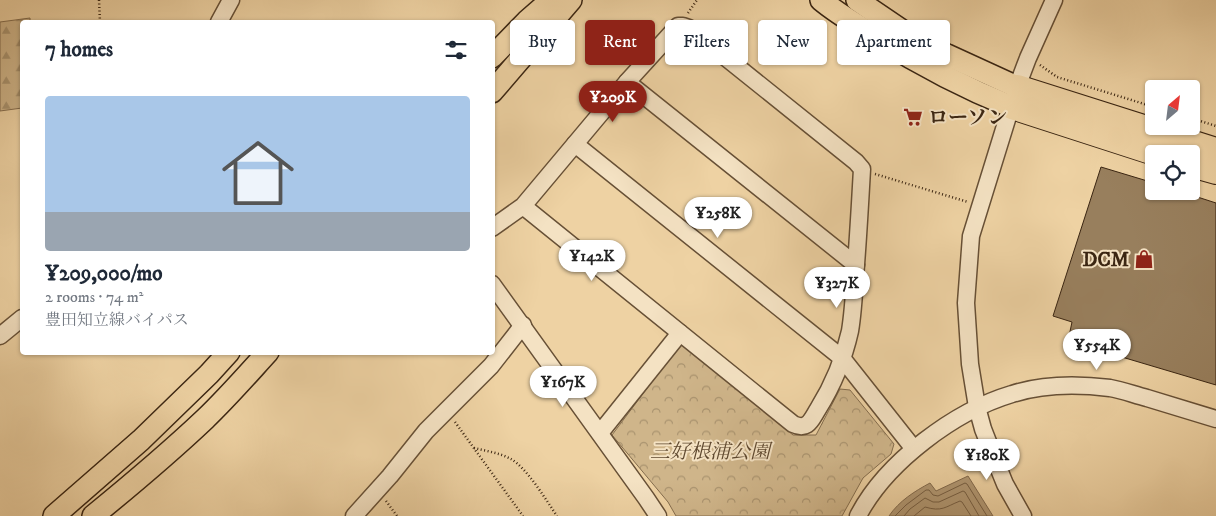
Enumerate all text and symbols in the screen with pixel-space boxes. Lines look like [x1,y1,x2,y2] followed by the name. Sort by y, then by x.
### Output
[510,20,575,65] chip: Buy
[585,20,655,65] chip: Rent
[665,20,748,65] chip: Filters
[758,20,827,65] chip: New
[837,20,950,65] chip: Apartment
[442,36,470,64] icon: filters
[45,37,113,63] text: 7 homes
[578,80,648,123] pin: ¥209K
[1145,80,1200,135] north arrow
[1145,80,1200,200] map controls
[590,87,636,107] text: ¥209K
[902,106,924,128] supermarket icon: ローソン
[928,106,1007,131] place label: ローソン
[213,128,303,218] icon: home
[1145,145,1200,200] button: locate
[683,196,753,239] pin: ¥258K
[695,203,741,223] text: ¥258K
[557,240,627,282] pin: ¥142K
[570,246,614,266] text: ¥142K
[1083,248,1129,273] place label: DCM
[1133,248,1155,270] shop icon: DCM
[45,261,162,287] text: ¥209,000/mo
[802,266,872,309] pin: ¥327K
[815,273,859,293] text: ¥327K
[45,287,143,307] text: 2 rooms · 74 m²
[45,310,189,330] text: 豊田知立線バイパス
[1062,328,1132,371] pin: ¥554K
[1074,335,1120,355] text: ¥554K
[528,366,598,408] pin: ¥167K
[541,372,585,392] text: ¥167K
[952,438,1022,481] pin: ¥180K
[650,440,773,465] park label: 三好根浦公園
[965,445,1009,465] text: ¥180K

